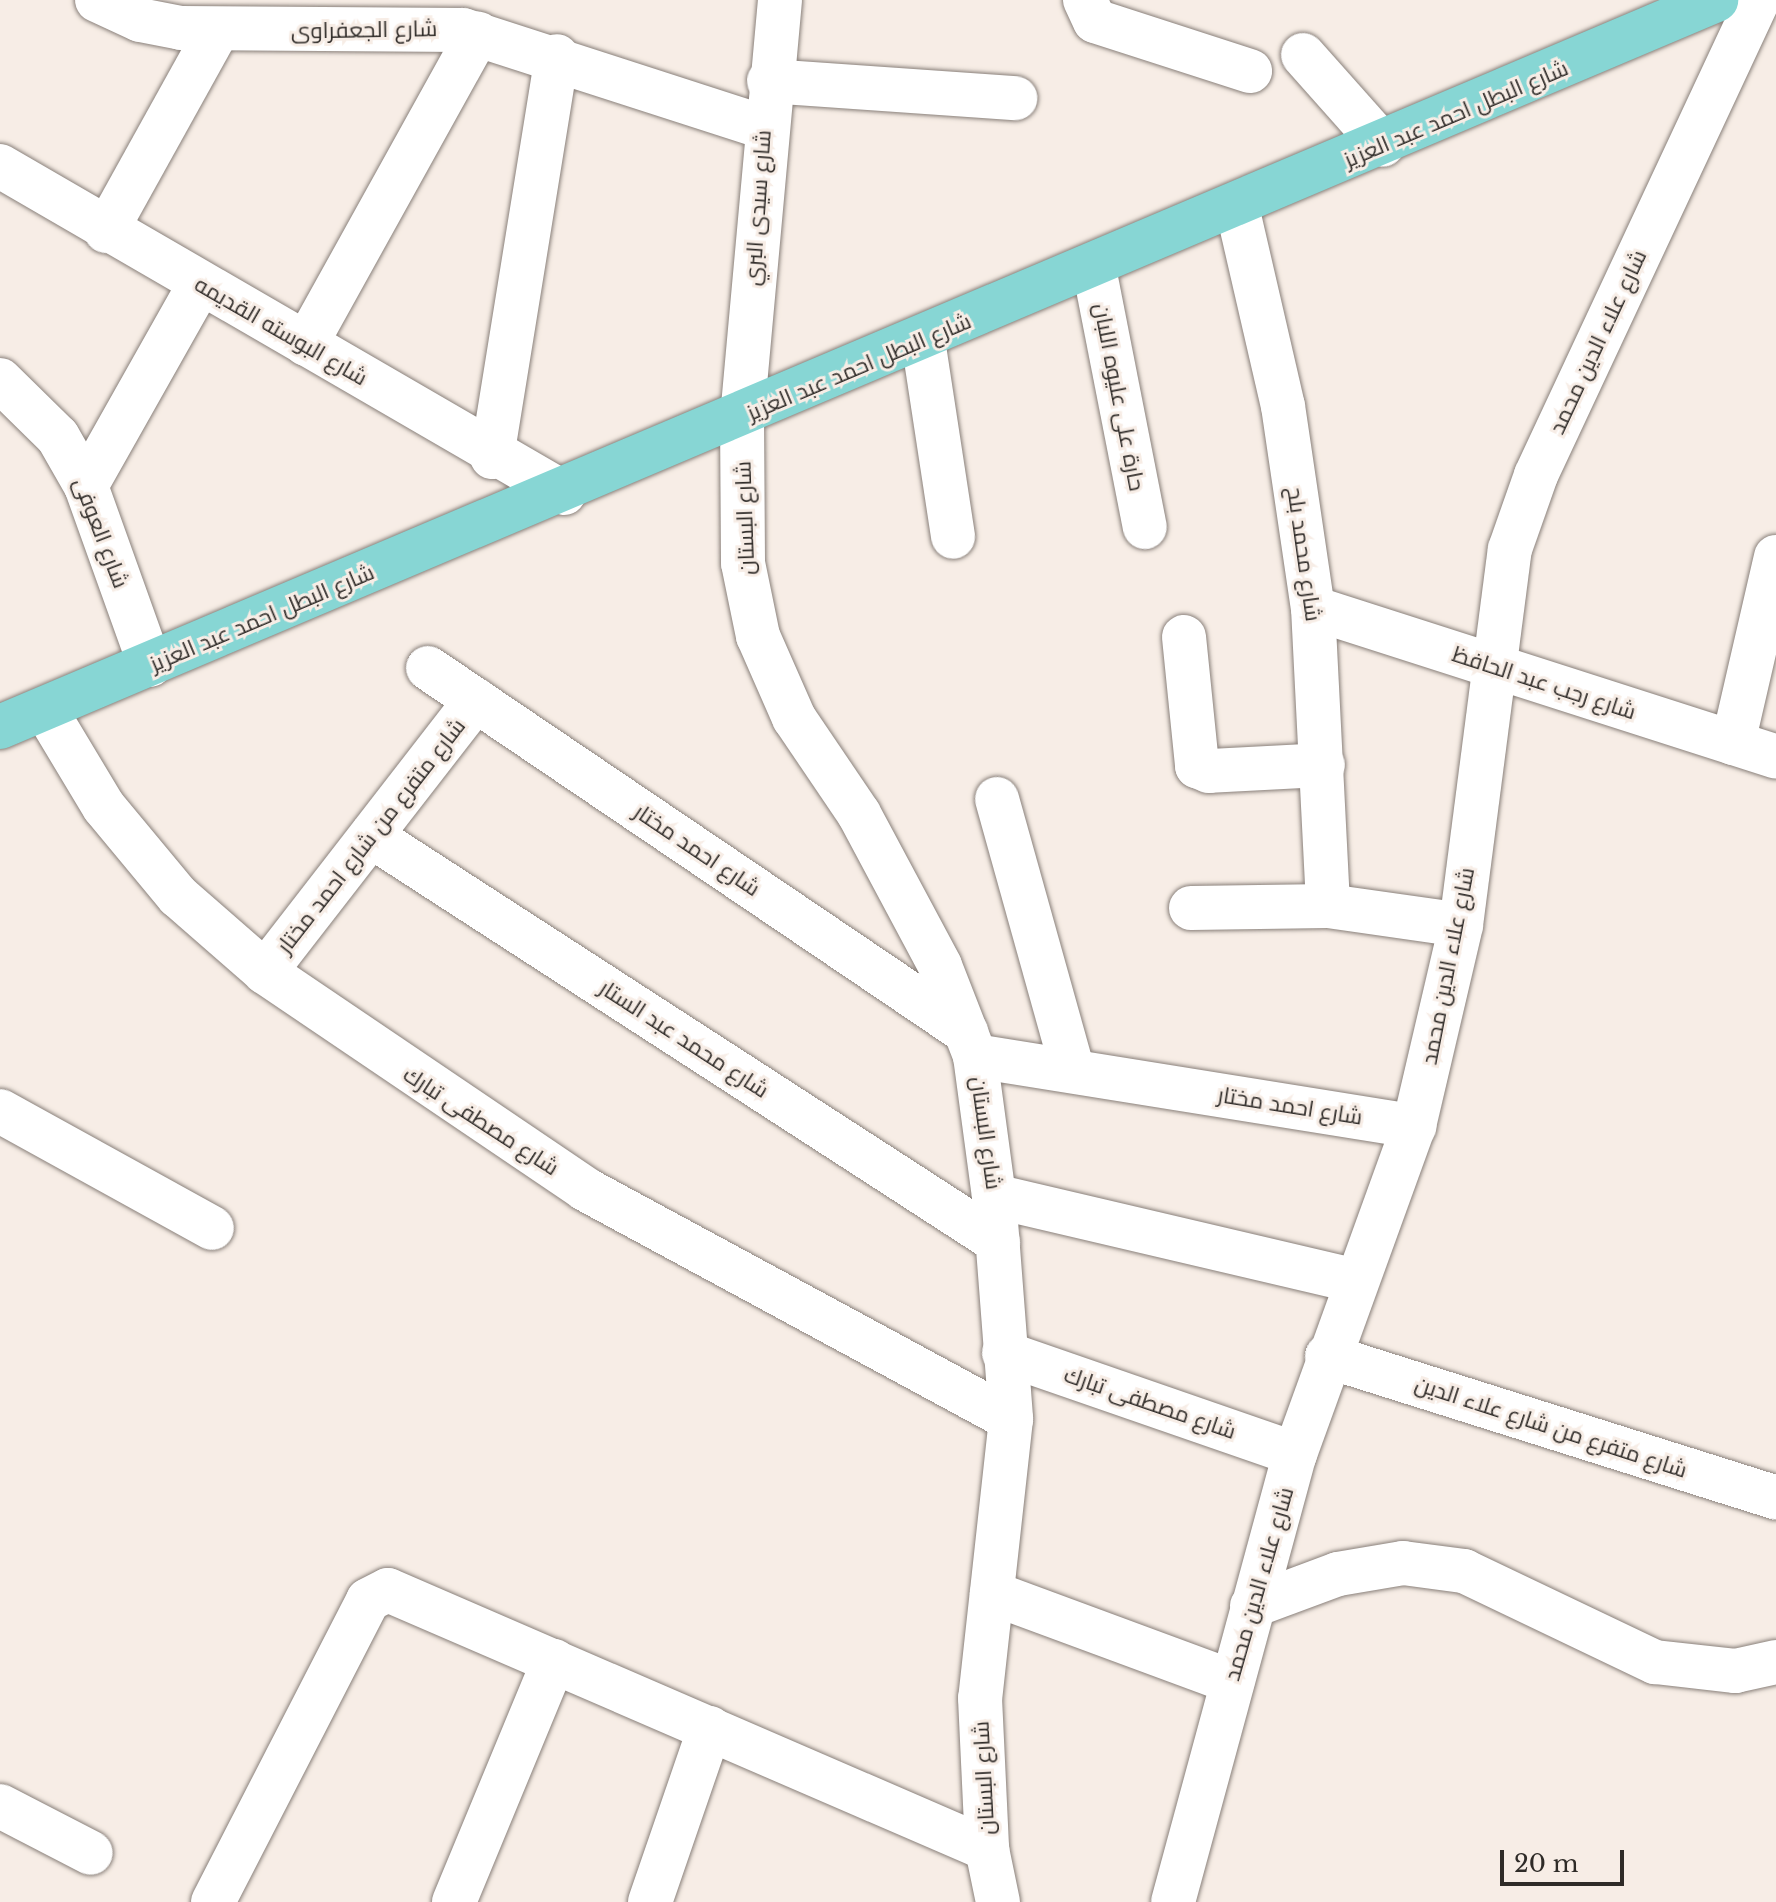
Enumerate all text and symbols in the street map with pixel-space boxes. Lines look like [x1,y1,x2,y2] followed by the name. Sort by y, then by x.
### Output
[291,16,437,44] street label: شارع الجعفراوى
[1340,55,1572,173] street label: شارع البطل احمد عبد العزيز
[739,129,777,287] street label: شارع سيدى البري
[1544,246,1652,438] street label: شارع علاء الدين محمد
[190,271,372,391] street label: شارع البوسته القديمه
[1088,301,1150,493] street label: حارة على عليوه اللبان
[743,308,975,426] street label: شارع البطل احمد عبد العزيز
[730,461,760,575] street label: شارع البستان
[68,474,134,592] street label: شارع العوفى
[1281,485,1327,623] street label: شارع محمد بلح
[146,559,378,677] street label: شارع البطل احمد عبد العزيز
[1449,641,1639,725] street label: شارع رجب عبد الحافظ
[271,713,471,959] street label: شارع متفرع من شارع احمد مختار
[629,798,765,902] street label: شارع احمد مختار
[1416,865,1480,1067] street label: شارع علاء الدين محمد
[594,974,774,1104] street label: شارع محمد عبد الستار
[398,1061,564,1181] street label: شارع مصطفى تبارك
[965,1075,1007,1191] street label: شارع البستان
[1216,1082,1364,1130] street label: شارع احمد مختار
[1061,1361,1239,1445] street label: شارع مصطفى تبارك
[1412,1370,1690,1484] street label: شارع متفرع من شارع علاء الدين
[1219,1484,1299,1684] street label: شارع علاء الدين محمد
[968,1720,1000,1836] street label: شارع البستان
[1504,1834,1628,1884] scale bar
[1514,1849,1579,1878] text: 20 m

